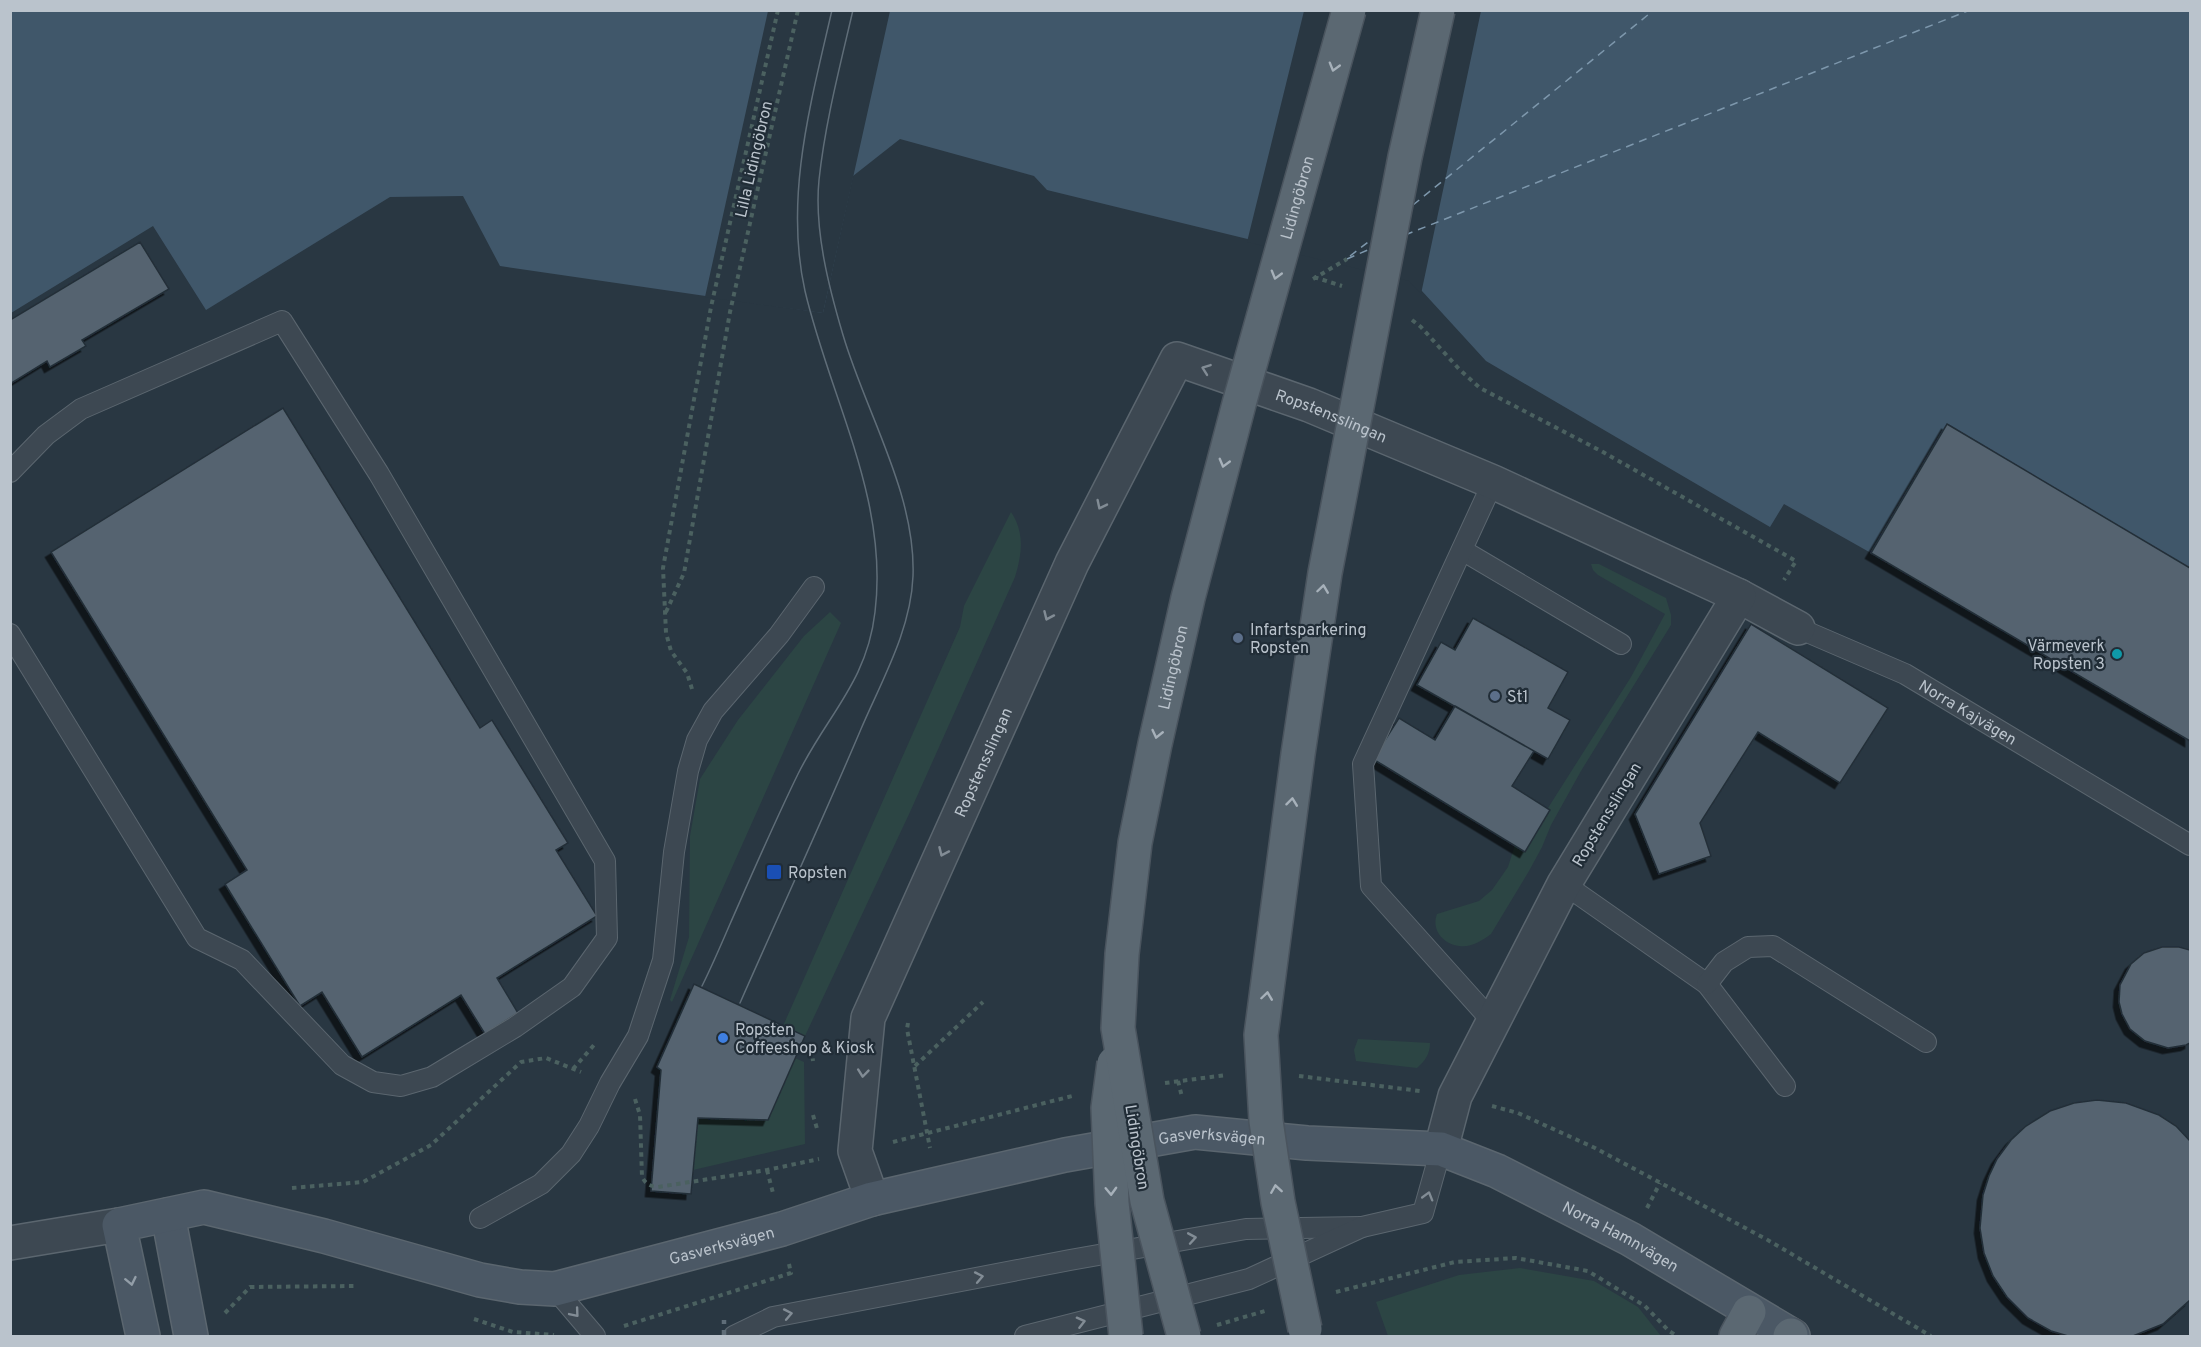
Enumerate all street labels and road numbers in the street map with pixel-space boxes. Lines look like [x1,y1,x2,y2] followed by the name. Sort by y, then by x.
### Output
[732,99,778,220] street label: Lilla Lidingöbron
[1277,154,1320,242] street label: Lidingöbron
[1272,386,1389,448] street label: Ropstensslingan
[1155,623,1194,712] street label: Lidingöbron
[1914,676,2020,751] street label: Norra Kajvägen
[951,705,1018,821] street label: Ropstensslingan
[1569,759,1647,871] street label: Ropstensslingan
[1119,1103,1153,1191] street label: Lidingöbron
[1157,1124,1266,1151] street label: Gasverksvägen
[1558,1198,1682,1278] street label: Norra Hamnvägen
[667,1223,777,1270] street label: Gasverksvägen

